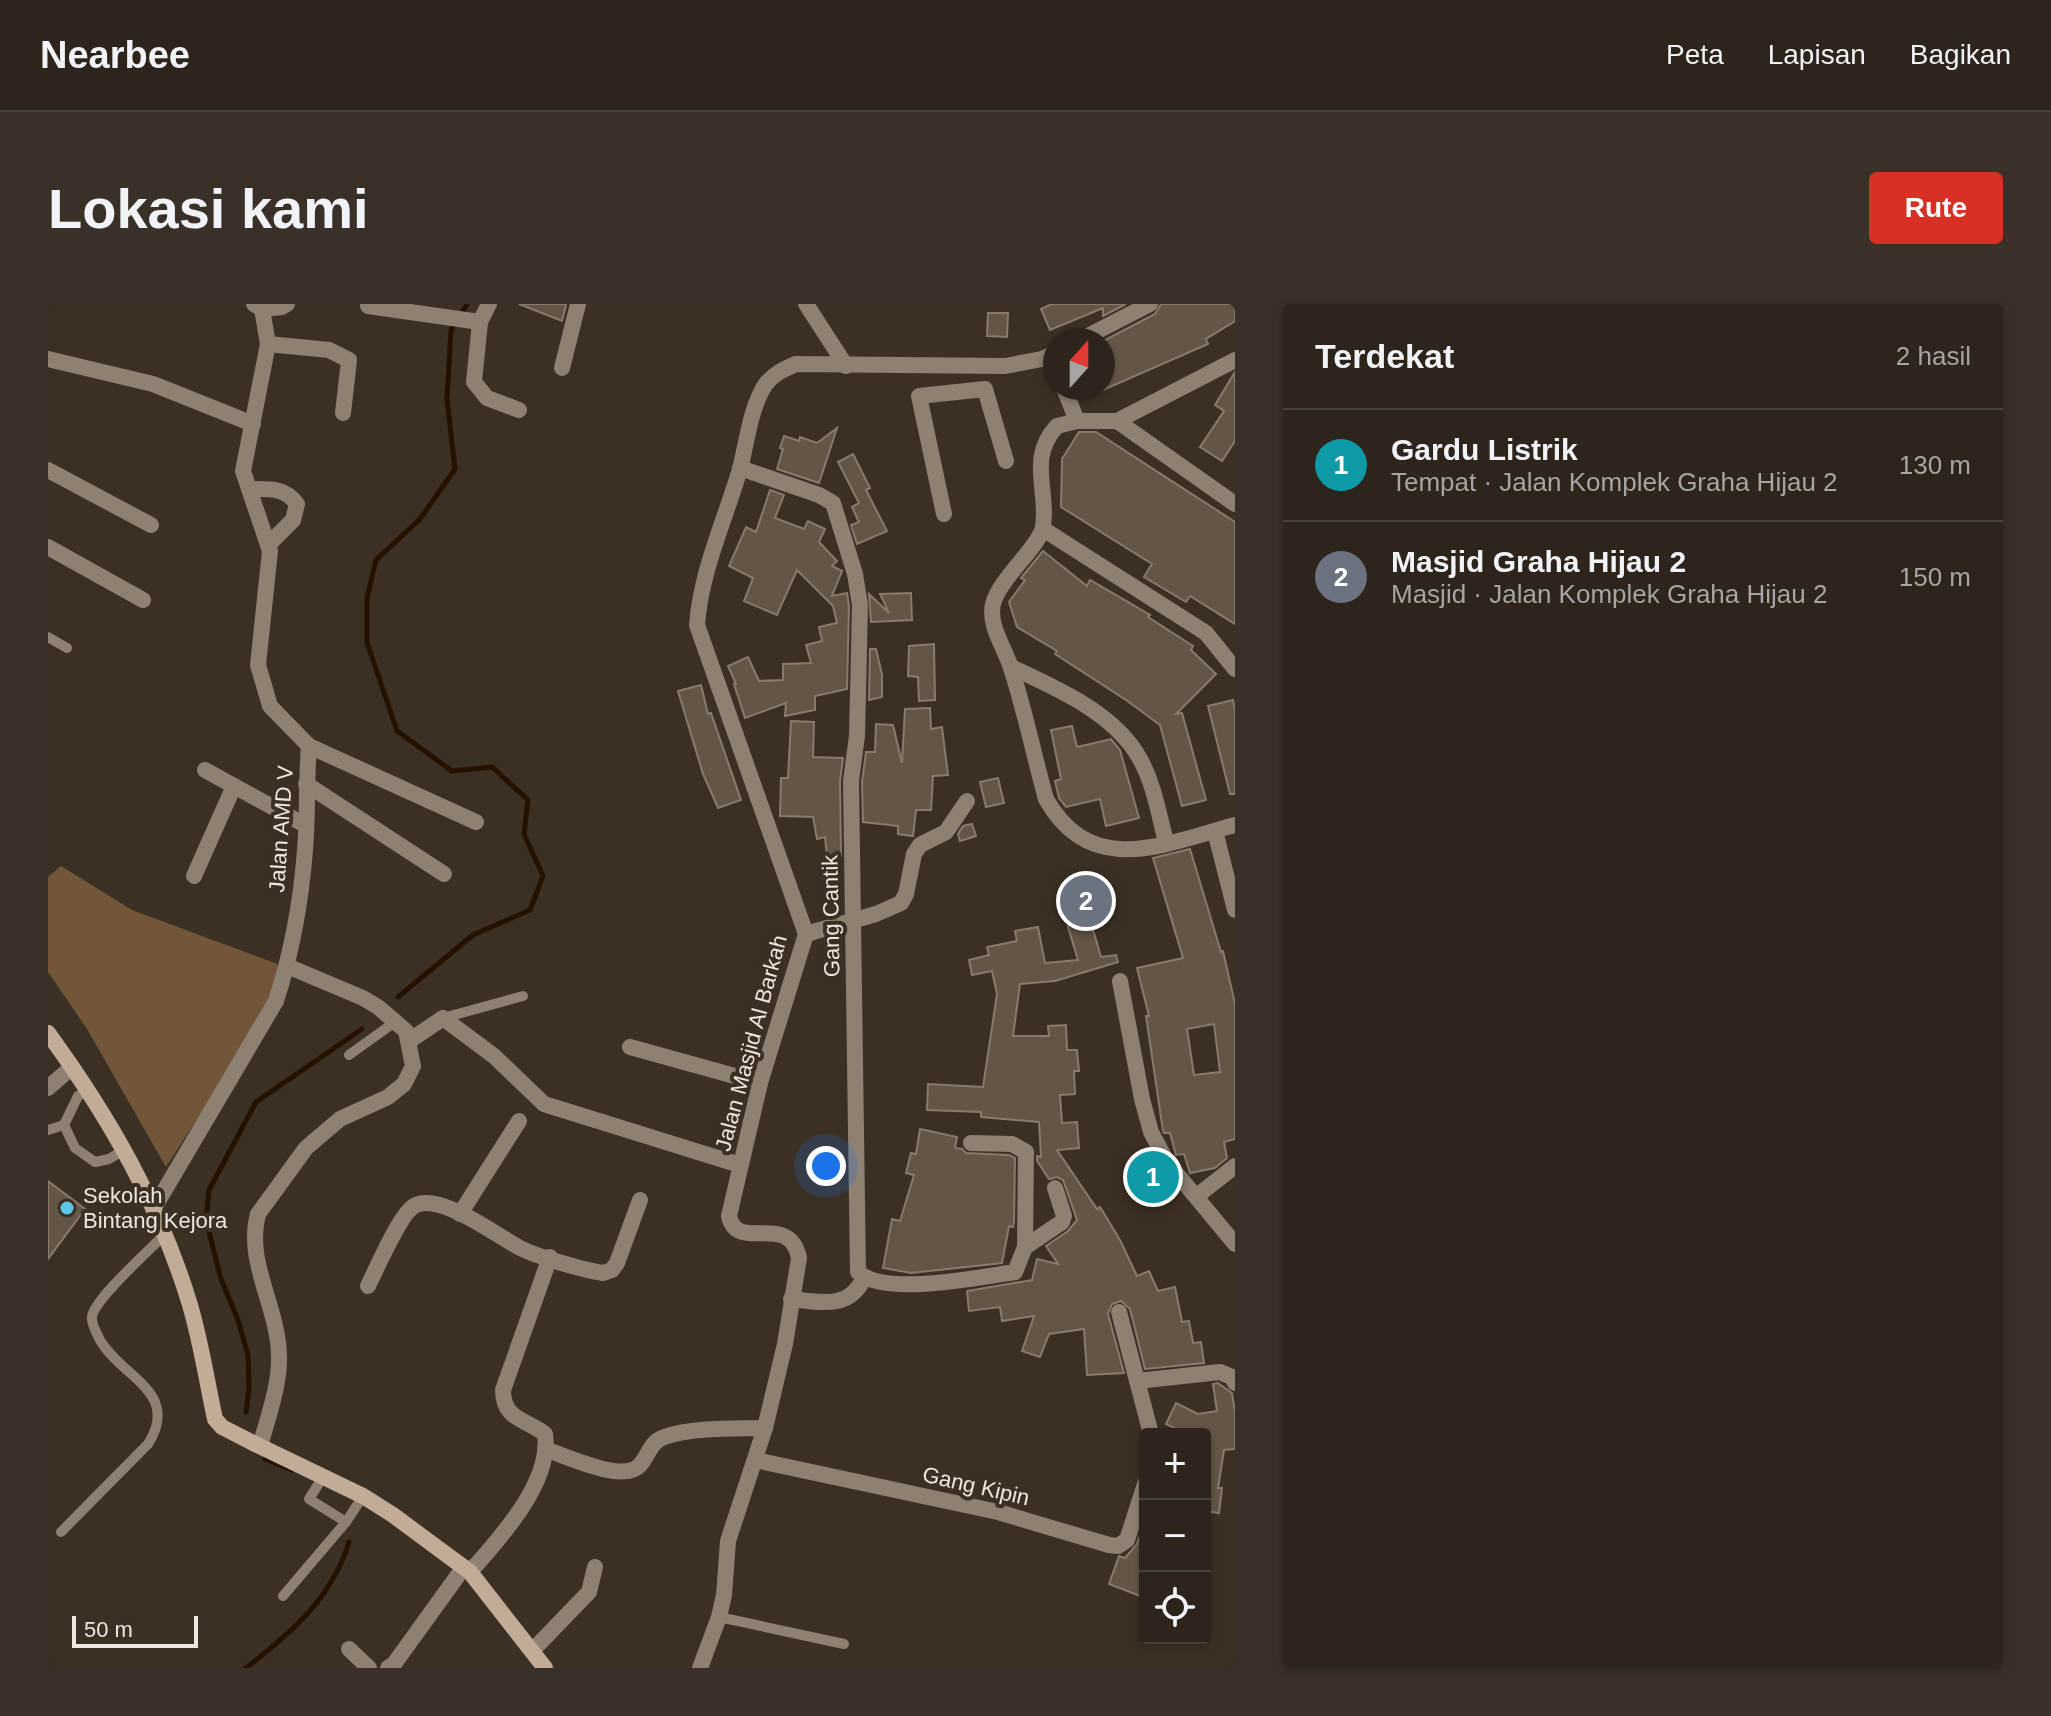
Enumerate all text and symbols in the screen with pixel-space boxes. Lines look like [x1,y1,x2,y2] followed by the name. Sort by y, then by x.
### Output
[40,34,190,76] text: Nearbee
[1666,39,1724,70] text: Peta
[1768,39,1866,70] text: Lapisan
[1910,39,2011,70] text: Bagikan
[1869,172,2003,244] button: Rute
[48,177,369,240] text: Lokasi kami
[1043,328,1115,400] north arrow
[1315,337,1454,375] text: Terdekat
[1896,341,1971,371] text: 2 hasil
[1391,433,1578,466] text: Gardu Listrik
[1334,450,1348,480] text: 1
[1899,450,1971,480] text: 130 m
[1391,467,1838,497] text: Tempat · Jalan Komplek Graha Hijau 2
[1391,545,1686,578] text: Masjid Graha Hijau 2
[1334,562,1348,592] text: 2
[1899,562,1971,592] text: 150 m
[1391,579,1827,609] text: Masjid · Jalan Komplek Graha Hijau 2
[264,764,298,893] street label: Jalan AMD V
[817,854,845,977] street label: Gang Cantik
[1060,871,1112,931] pin: 2
[710,932,792,1154] street label: Jalan Masjid Al Barkah
[806,1146,846,1186] your location
[1127,1147,1179,1207] pin: 1
[83,1183,228,1233] place label: Sekolah Bintang Kejora
[58,1199,76,1217] marker: Sekolah Bintang Kejora
[1139,1428,1211,1644] map controls
[1139,1428,1211,1500] button: +
[920,1462,1032,1510] street label: Gang Kipin
[1139,1500,1211,1572] button: −
[1139,1572,1211,1644] button: locate
[72,1612,198,1648] scale bar
[84,1617,133,1642] text: 50 m

